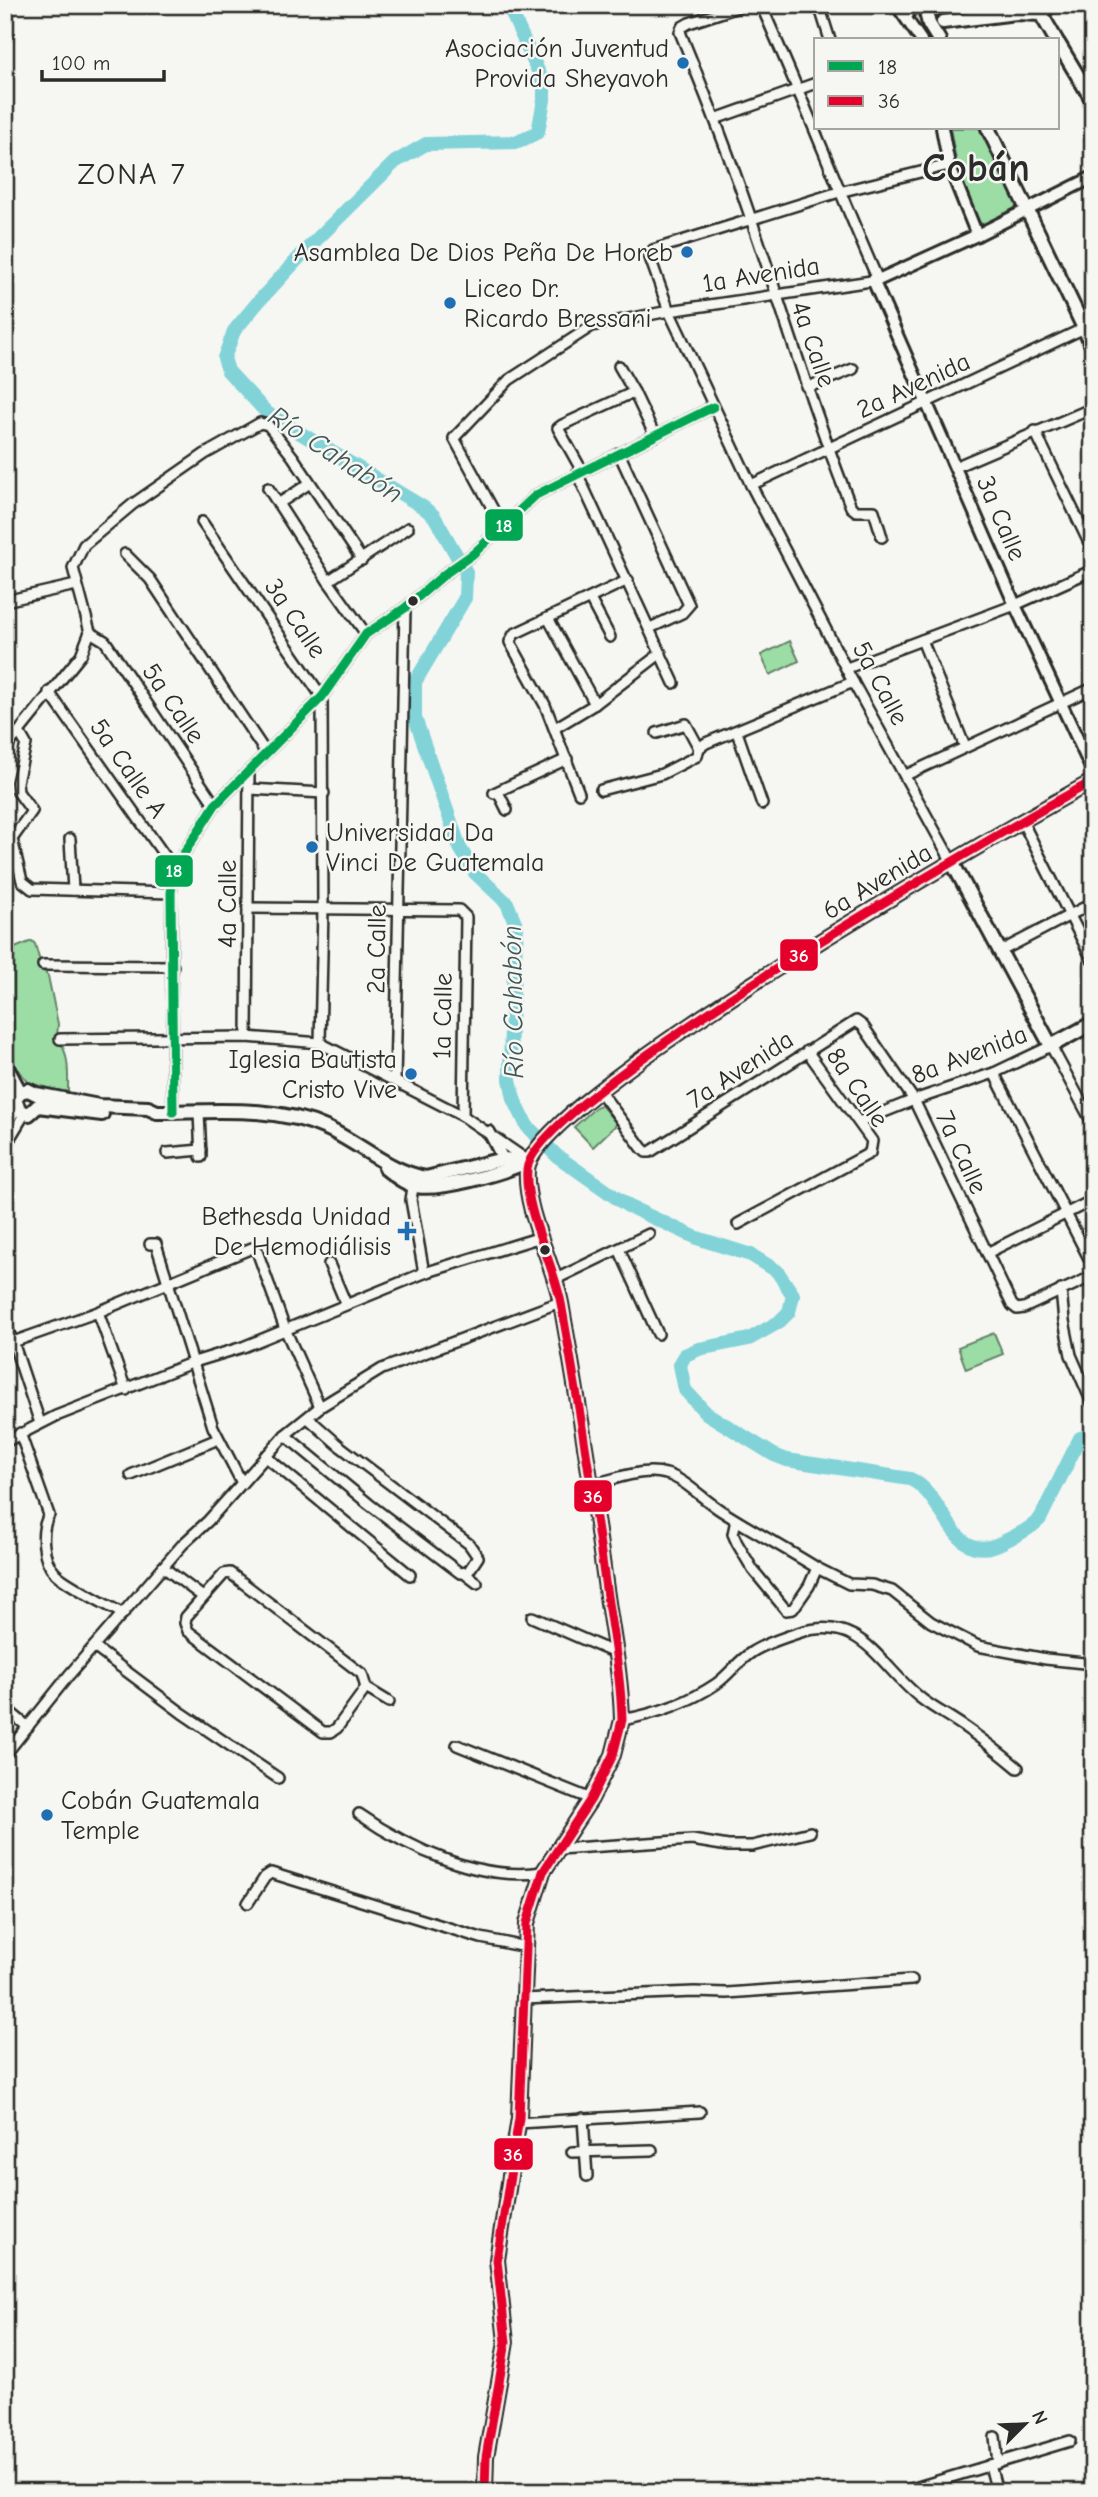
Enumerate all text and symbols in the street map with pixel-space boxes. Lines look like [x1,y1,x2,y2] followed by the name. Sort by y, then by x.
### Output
[445,34,669,94] place label: Asociación Juventud Provida Sheyavoh
[42,38,164,82] scale bar
[814,38,1060,130] legend
[52,51,110,75] text: 100 m
[675,55,691,71] marker: Asociación Juventud Provida Sheyavoh
[878,55,897,79] text: 18
[878,89,900,113] text: 36
[922,145,1030,191] district label: Cobán
[77,157,187,192] district label: ZONA 7
[294,238,673,268] place label: Asamblea De Dios Peña De Horeb
[679,244,695,260] marker: Asamblea De Dios Peña De Horeb
[700,251,822,299] street label: 1a Avenida
[464,274,651,334] place label: Liceo Dr. Ricardo Bressani
[442,295,458,311] marker: Liceo Dr. Ricardo Bressani
[784,298,842,391] street label: 4a Calle
[852,347,975,425] street label: 2a Avenida
[262,400,409,510] water label: Río Cahabón
[970,472,1032,565] street label: 3a Calle
[484,508,524,542] line badge: 18
[495,515,513,537] text: 18
[258,573,333,664] street label: 3a Calle
[406,594,420,608] unlabelled marker
[846,637,914,730] street label: 5a Calle
[136,658,211,749] street label: 5a Calle
[83,713,173,824] street label: 5a Calle A
[326,818,544,878] place label: Universidad Da Vinci De Guatemala
[817,838,938,926] street label: 6a Avenida
[304,839,320,855] marker: Universidad Da Vinci De Guatemala
[154,854,194,888] line badge: 18
[165,860,183,882] text: 18
[213,860,243,948] street label: 4a Calle
[361,904,393,994] street label: 2a Calle
[496,925,530,1079] water label: Río Cahabón
[779,938,819,972] line badge: 36
[789,945,809,967] text: 36
[427,973,459,1059] street label: 1a Calle
[907,1019,1031,1091] street label: 8a Avenida
[682,1024,799,1115] street label: 7a Avenida
[820,1042,895,1133] street label: 8a Calle
[228,1045,397,1105] place label: Iglesia Bautista Cristo Vive
[403,1066,419,1082] marker: Iglesia Bautista Cristo Vive
[929,1106,993,1199] street label: 7a Calle
[202,1202,391,1262] place label: Bethesda Unidad De Hemodiálisis
[397,1221,417,1241] marker: Bethesda Unidad De Hemodiálisis
[538,1243,552,1257] unlabelled marker
[573,1479,613,1513] line badge: 36
[583,1486,603,1508] text: 36
[61,1786,260,1846] place label: Cobán Guatemala Temple
[39,1807,55,1823] marker: Cobán Guatemala Temple
[493,2137,534,2171] line badge: 36
[503,2144,523,2166] text: 36
[990,2388,1060,2458] north arrow
[1027,2407,1052,2428] text: N

